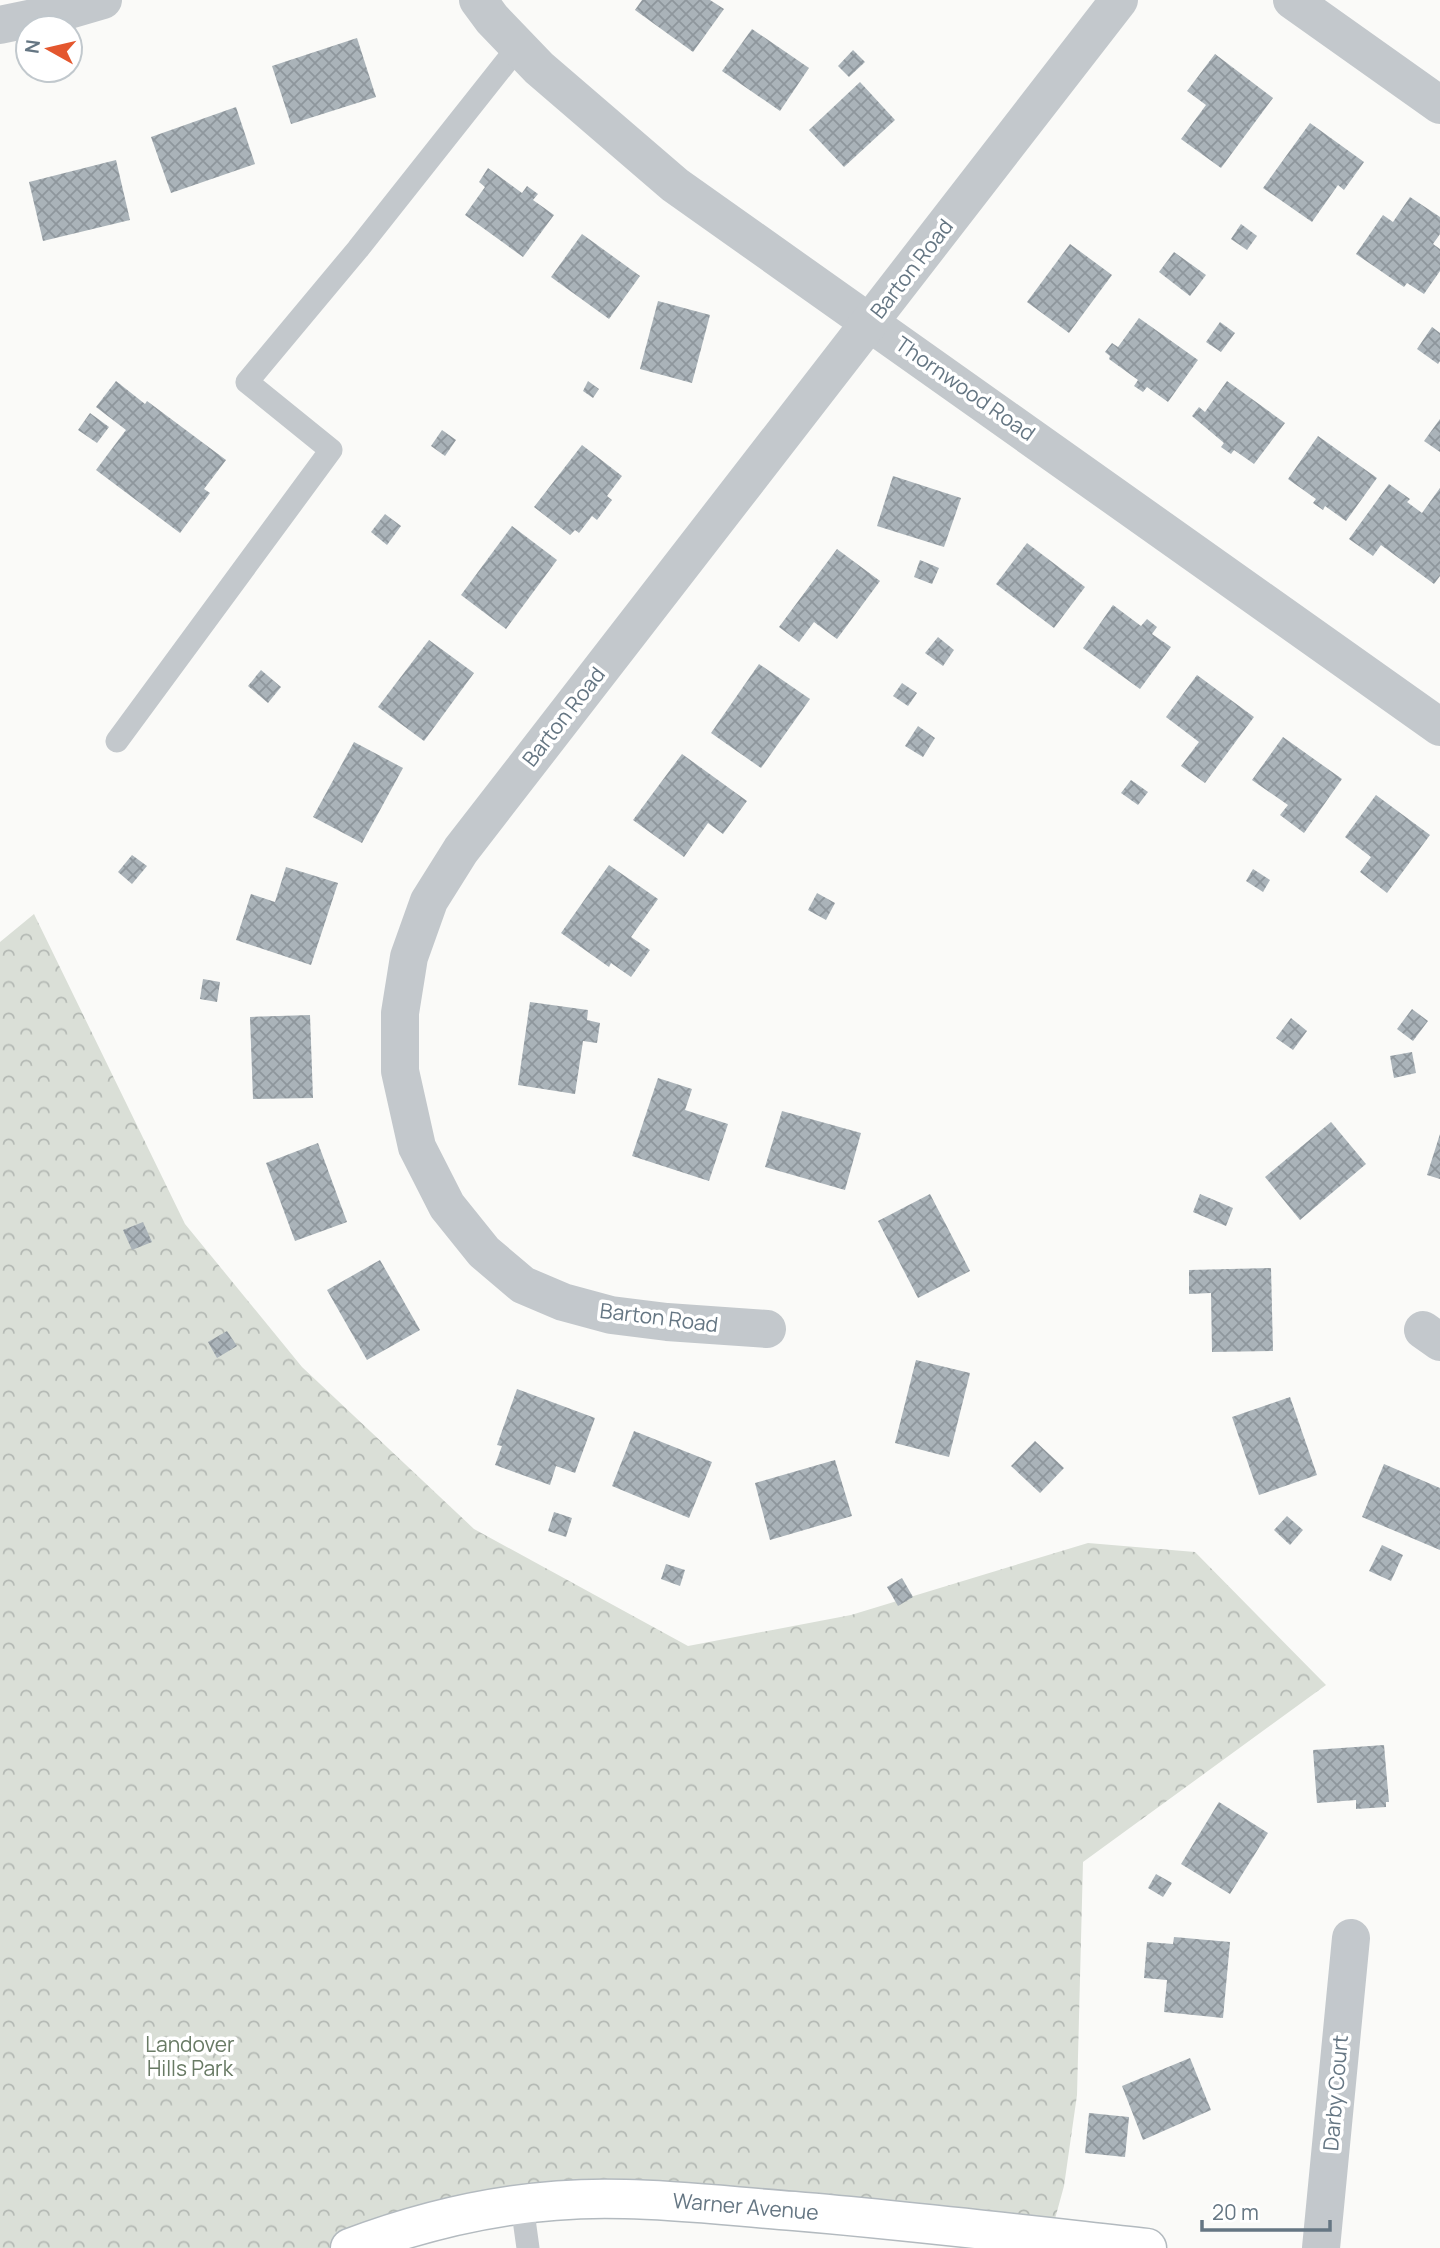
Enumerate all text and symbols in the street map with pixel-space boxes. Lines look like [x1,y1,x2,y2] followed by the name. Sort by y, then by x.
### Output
[14,14,84,84] north arrow
[18,38,46,55] text: N
[864,213,959,324] street label: Barton Road
[890,330,1041,447] street label: Thornwood Road
[516,661,611,772] street label: Barton Road
[598,1296,720,1338] street label: Barton Road
[145,2030,235,2082] park label: Landover Hills Park
[1316,2034,1354,2152] street label: Darby Court
[672,2186,820,2226] street label: Warner Avenue
[1202,2188,1330,2232] scale bar
[1212,2198,1259,2226] text: 20 m

